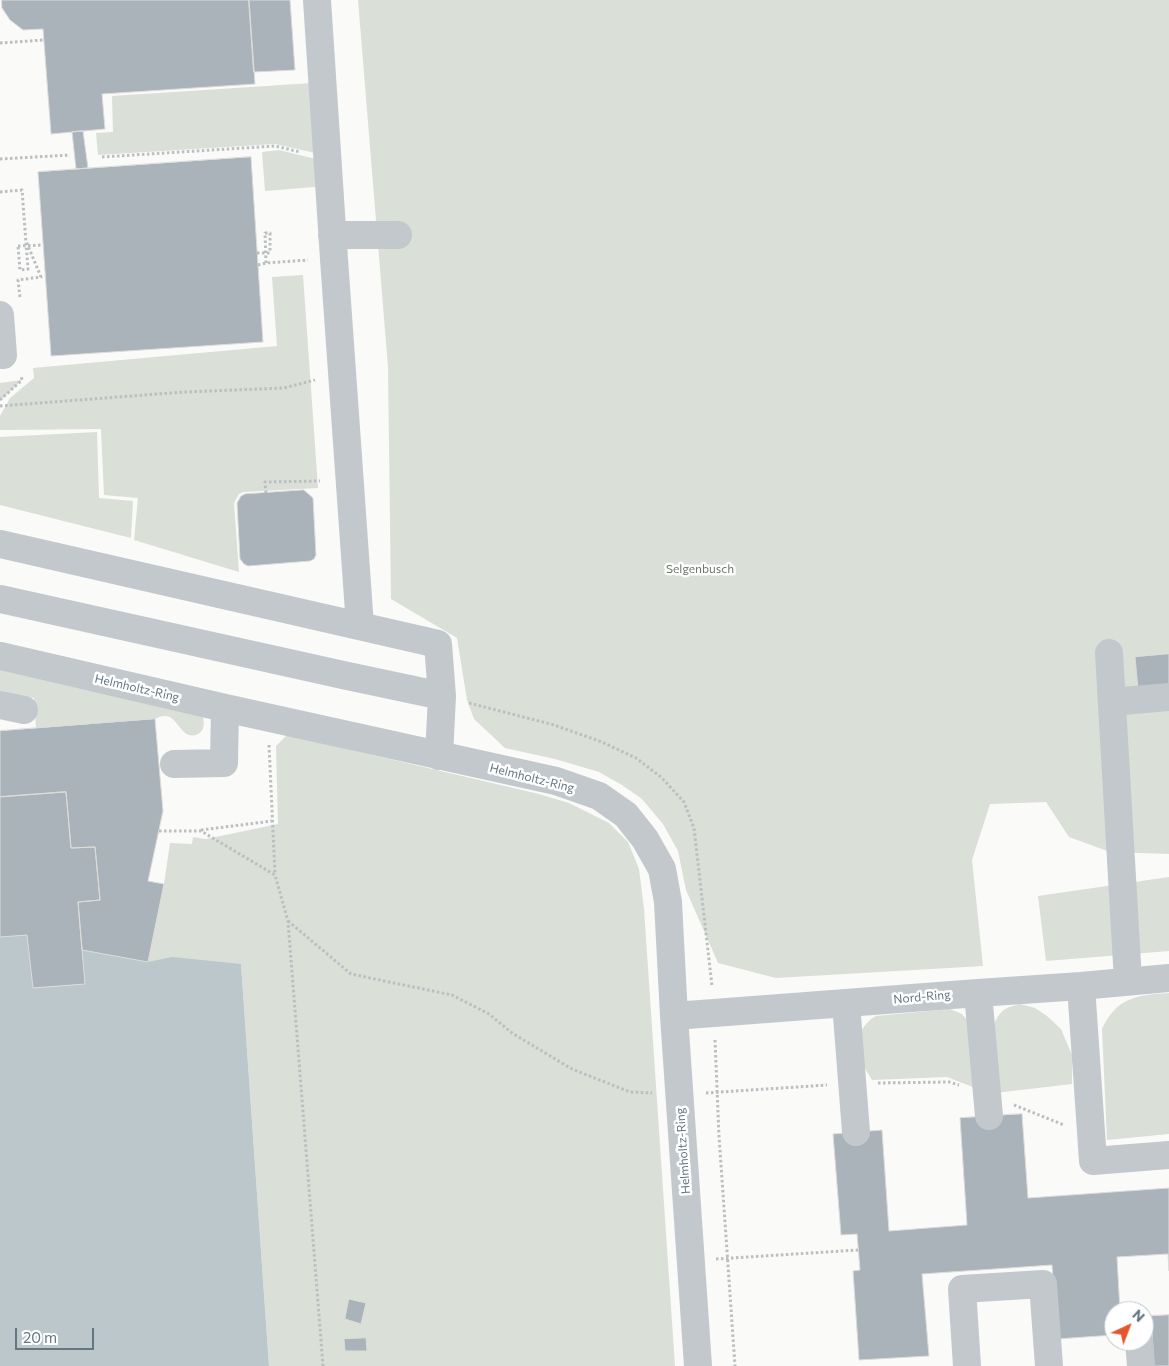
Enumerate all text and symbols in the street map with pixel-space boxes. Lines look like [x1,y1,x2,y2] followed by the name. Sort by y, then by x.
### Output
[666,562,734,576] park label: Selgenbusch
[93,671,181,705] street label: Helmholtz-Ring
[488,761,576,795] street label: Helmholtz-Ring
[893,987,951,1007] street label: Nord-Ring
[673,1107,693,1195] street label: Helmholtz-Ring
[1104,1301,1154,1351] north arrow
[1129,1306,1149,1325] text: N
[18,1318,96,1350] scale bar
[23,1328,57,1346] text: 20 m

